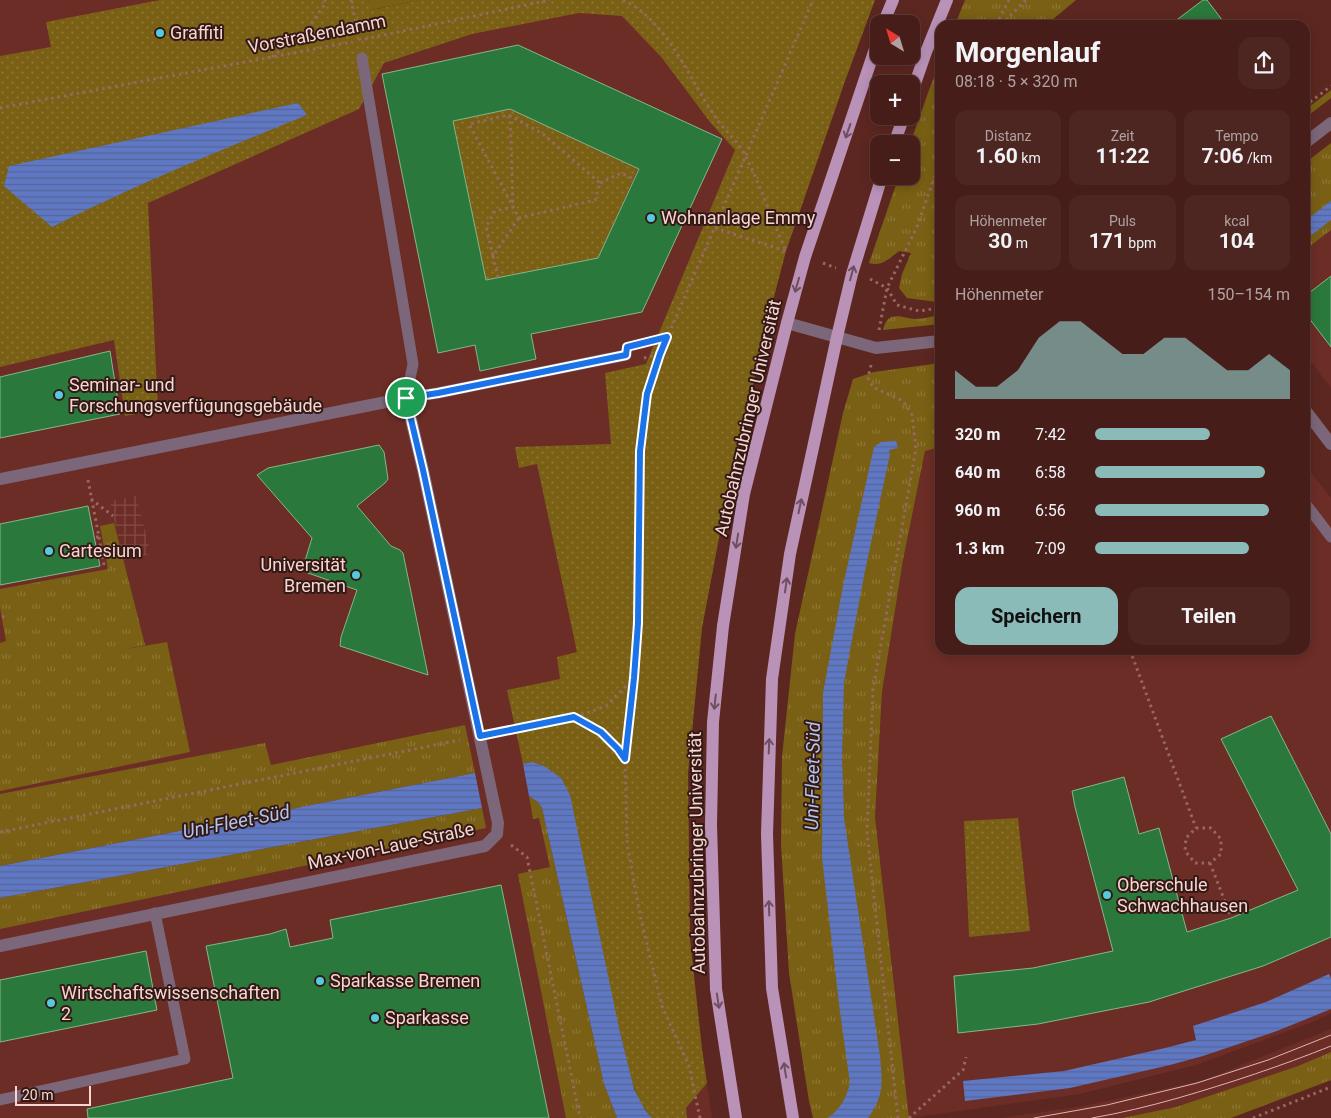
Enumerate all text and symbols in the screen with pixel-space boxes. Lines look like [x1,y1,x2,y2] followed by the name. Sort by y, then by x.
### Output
[246,10,388,57] street label: Vorstraßendamm
[870,15,920,65] north arrow
[870,15,920,185] map controls
[170,22,223,43] place label: Graffiti
[154,27,166,39] marker: Graffiti
[955,36,1100,69] text: Morgenlauf
[1238,37,1290,89] button: share
[955,72,1077,91] text: 08:18 · 5 × 320 m
[870,75,920,125] button: +
[843,122,852,138] one-way arrow
[985,128,1032,144] text: Distanz
[1111,128,1134,144] text: Zeit
[1215,128,1258,144] text: Tempo
[870,135,920,185] button: −
[976,144,1018,168] text: 1.60
[1095,144,1150,168] text: 11:22
[1201,144,1244,168] text: 7:06
[1018,150,1041,166] text: km
[1244,150,1272,166] text: /km
[661,207,816,228] place label: Wohnanlage Emmy
[645,212,657,224] marker: Wohnanlage Emmy
[970,213,1047,229] text: Höhenmeter
[1109,213,1136,229] text: Puls
[1224,213,1249,229] text: kcal
[988,229,1012,253] text: 30
[1089,229,1125,253] text: 171
[1219,229,1255,253] text: 104
[1012,235,1028,251] text: m
[1125,235,1156,251] text: bpm
[848,265,858,281] one-way arrow
[792,277,802,293] one-way arrow
[955,285,1043,304] text: Höhenmeter
[1208,285,1290,304] text: 150–154 m
[710,297,785,538] street label: Autobahnzubringer Universität
[69,374,322,416] place label: Seminar- und Forschungsverfügungsgebäude
[385,377,427,419] pin
[392,384,420,412] icon: arrive
[53,389,65,401] marker: Seminar- und Forschungsverfügungsgebäude
[955,425,1000,444] text: 320 m
[1035,425,1066,444] text: 7:42
[955,463,1000,482] text: 640 m
[1035,463,1066,482] text: 6:58
[796,499,806,515] one-way arrow
[955,501,1000,520] text: 960 m
[1035,501,1066,520] text: 6:56
[731,533,741,549] one-way arrow
[955,539,1004,558] text: 1.3 km
[1035,539,1066,558] text: 7:09
[59,540,142,561] place label: Cartesium
[43,545,55,557] marker: Cartesium
[261,554,346,596] place label: Universität Bremen
[350,569,362,581] marker: Universität Bremen
[781,577,791,593] one-way arrow
[955,587,1118,645] button: Speichern
[1128,587,1290,645] button: Teilen
[711,694,720,710] one-way arrow
[800,721,825,830] water label: Uni-Fleet-Süd
[684,732,709,974] street label: Autobahnzubringer Universität
[765,738,774,754] one-way arrow
[181,800,292,843] water label: Uni-Fleet-Süd
[306,818,476,873] street label: Max-von-Laue-Straße
[1117,874,1248,916] place label: Oberschule Schwachhausen
[1101,889,1113,901] marker: Oberschule Schwachhausen
[765,901,774,917] one-way arrow
[330,970,480,991] place label: Sparkasse Bremen
[314,975,326,987] marker: Sparkasse Bremen
[61,982,280,1024] place label: Wirtschaftswissenschaften 2
[713,993,723,1009] one-way arrow
[45,997,57,1009] marker: Wirtschaftswissenschaften 2
[385,1007,469,1028] place label: Sparkasse
[369,1012,381,1024] marker: Sparkasse
[780,1062,790,1078] one-way arrow
[15,1083,91,1106] scale bar
[22,1087,54,1103] text: 20 m

